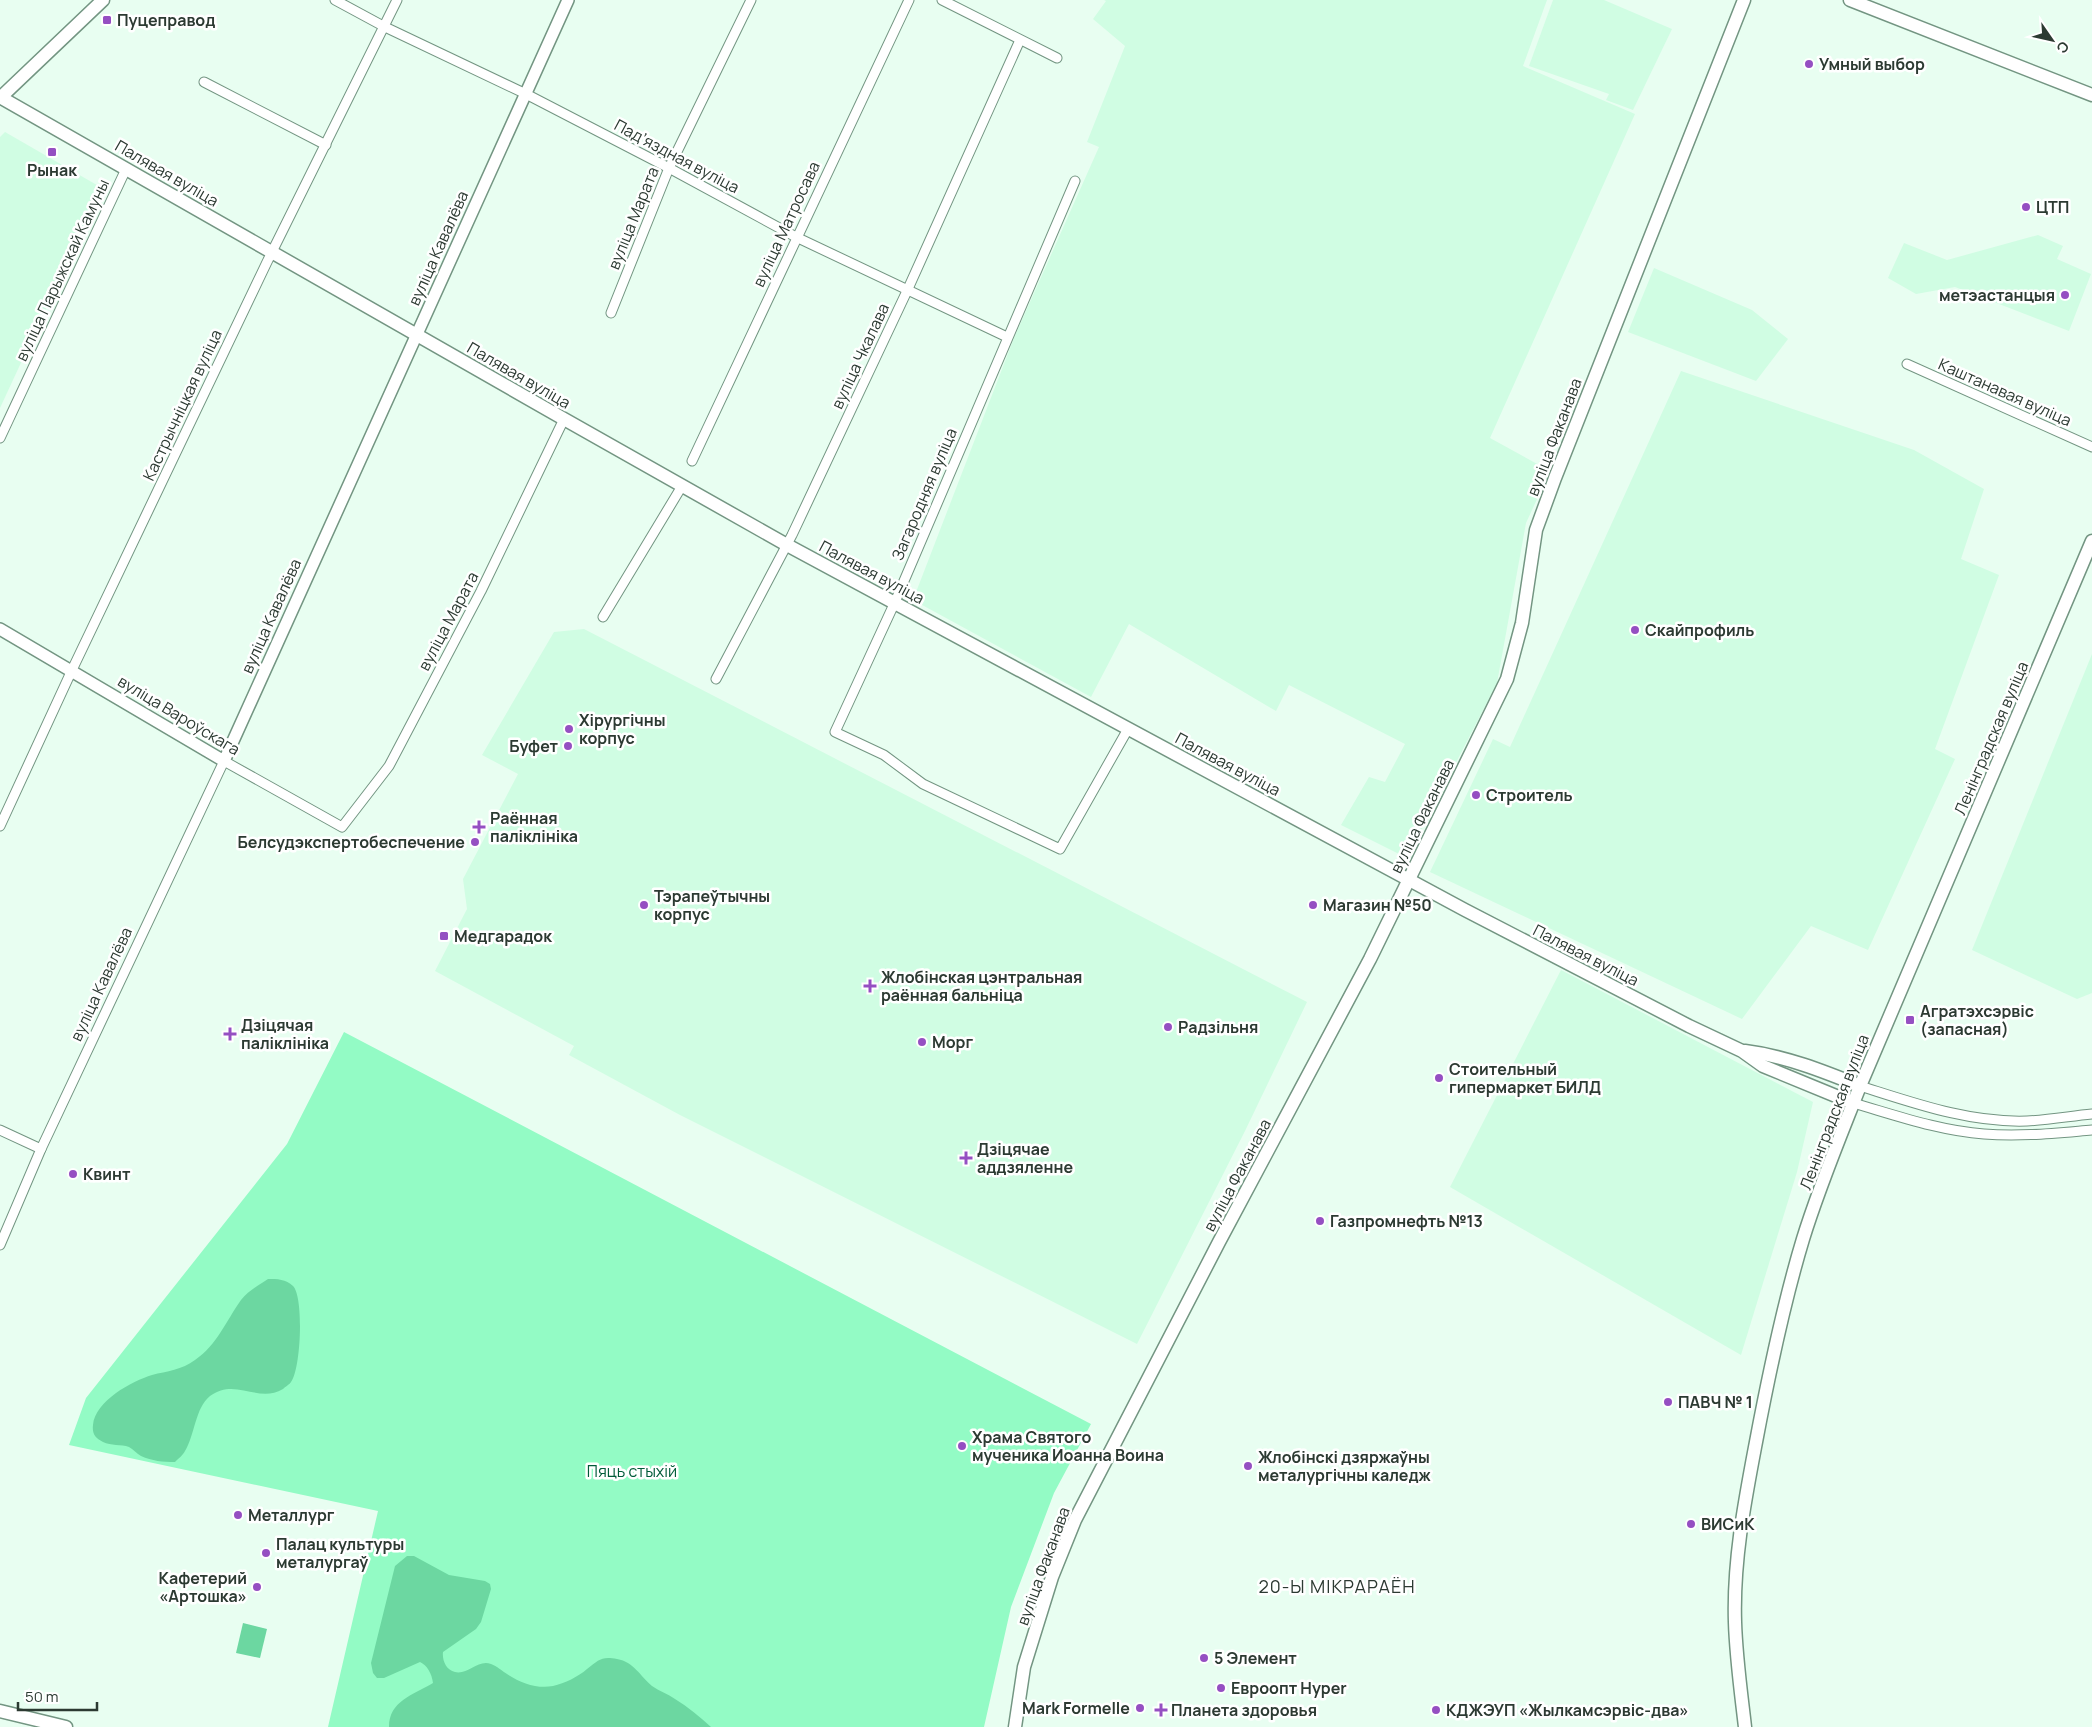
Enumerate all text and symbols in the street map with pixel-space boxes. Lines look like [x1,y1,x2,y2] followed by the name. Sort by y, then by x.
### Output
[117,9,215,31] place label: Пуцеправод
[101,14,113,26] marker: Пуцеправод
[2027,15,2077,65] north arrow
[2052,38,2074,57] text: С
[1819,53,1925,75] place label: Умный выбор
[1803,58,1815,70] marker: Умный выбор
[611,114,743,198] street label: Падʼяздная вуліца
[111,134,223,212] street label: Палявая вуліца
[46,146,58,158] marker: Рынак
[747,158,825,290] street label: вуліца Матросава
[27,159,77,181] place label: Рынак
[602,163,664,273] street label: вуліца Марата
[10,175,114,365] street label: вуліца Парыжскай Камуны
[403,187,473,309] street label: вуліца Кавалёва
[2036,196,2069,218] place label: ЦТП
[2020,201,2032,213] marker: ЦТП
[1939,284,2055,306] place label: метэастанцыя
[2059,289,2071,301] marker: метэастанцыя
[826,300,894,412] street label: вуліца Чкалава
[137,326,227,484] street label: Кастрычніцкая вуліца
[463,336,575,414] street label: Палявая вуліца
[1935,353,2075,431] street label: Каштанавая вуліца
[1521,375,1587,499] street label: вуліца Факанава
[886,424,962,564] street label: Загародняя вуліца
[816,535,928,609] street label: Палявая вуліца
[236,555,306,677] street label: вуліца Кавалёва
[413,568,483,674] street label: вуліца Марата
[1645,619,1754,641] place label: Скайпрофиль
[1629,624,1641,636] marker: Скайпрофиль
[1949,658,2033,818] street label: Ленінградская вуліца
[114,670,244,760] street label: вуліца Вароўскага
[579,709,665,749] place label: Хірургічны корпус
[563,723,575,735] marker: Хірургічны корпус
[1172,727,1284,801] street label: Палявая вуліца
[509,735,558,757] place label: Буфет
[562,740,574,752] marker: Буфет
[1385,755,1459,877] street label: вуліца Факанава
[1486,784,1573,806] place label: Строитель
[1470,789,1482,801] marker: Строитель
[490,807,578,847] place label: Раённая паліклініка
[472,820,486,834] marker: Раённая паліклініка
[238,831,465,853] place label: Белсудэкспертобеспечение
[469,836,481,848] marker: Белсудэкспертобеспечение
[654,885,770,925] place label: Тэрапеўтычны корпус
[1323,894,1432,916] place label: Магазин №50
[638,899,650,911] marker: Тэрапеўтычны корпус
[1307,899,1319,911] marker: Магазин №50
[1529,919,1643,991] street label: Палявая вуліца
[65,923,137,1045] street label: вуліца Кавалёва
[454,925,552,947] place label: Медгарадок
[438,930,450,942] marker: Медгарадок
[881,966,1082,1006] place label: Жлобінская цэнтральная раённая бальніца
[863,979,877,993] marker: Жлобінская цэнтральная раённая бальніца
[1920,1000,2034,1040] place label: Агратэхсэрвіс (запасная)
[241,1014,329,1054] place label: Дзіцячая паліклініка
[1904,1014,1916,1026] marker: Агратэхсэрвіс (запасная)
[1178,1016,1258,1038] place label: Радзільня
[1162,1021,1174,1033] marker: Радзільня
[223,1027,237,1041] marker: Дзіцячая паліклініка
[932,1031,973,1053] place label: Морг
[1794,1031,1874,1193] street label: Ленінградская вуліца
[916,1036,928,1048] marker: Морг
[1449,1058,1601,1098] place label: Стоительный гипермаркет БИЛД
[1433,1072,1445,1084] marker: Стоительный гипермаркет БИЛД
[1198,1115,1276,1235] street label: вуліца Факанава
[977,1138,1073,1178] place label: Дзіцячае аддзяленне
[959,1151,973,1165] marker: Дзіцячае аддзяленне
[83,1163,131,1185] place label: Квинт
[67,1168,79,1180] marker: Квинт
[1330,1210,1483,1232] place label: Газпромнефть №13
[1314,1215,1326,1227] marker: Газпромнефть №13
[1678,1391,1753,1413] place label: ПАВЧ № 1
[1662,1396,1674,1408] marker: ПАВЧ № 1
[972,1426,1164,1466] place label: Храма Святого мученика Иоанна Воина
[956,1440,968,1452] marker: Храма Святого мученика Иоанна Воина
[1258,1446,1432,1486] place label: Жлобінскі дзяржаўны металургічны каледж
[587,1460,677,1482] park label: Пяць стыхій
[1242,1460,1254,1472] marker: Жлобінскі дзяржаўны металургічны каледж
[248,1504,335,1526] place label: Металлург
[1011,1504,1075,1628] street label: вуліца Факанава
[232,1509,244,1521] marker: Металлург
[1701,1513,1755,1535] place label: ВИСиК
[1685,1518,1697,1530] marker: ВИСиК
[276,1533,404,1573] place label: Палац культуры металургаў
[260,1547,272,1559] marker: Палац культуры металургаў
[159,1567,247,1607] place label: Кафетерий «Артошка»
[1258,1574,1416,1598] district label: 20-Ы МІКРАРАЁН
[251,1581,263,1593] marker: Кафетерий «Артошка»
[1214,1647,1297,1669] place label: 5 Элемент
[1198,1652,1210,1664] marker: 5 Элемент
[1231,1677,1347,1699] place label: Евроопт Hyper
[18,1680,96,1712] scale bar
[1215,1682,1227,1694] marker: Евроопт Hyper
[25,1686,59,1707] text: 50 m
[1022,1697,1130,1719] place label: Mark Formelle
[1171,1699,1317,1721] place label: Планета здоровья
[1446,1699,1689,1721] place label: КДЖЭУП «Жылкамсэрвіс-два»
[1134,1702,1146,1714] marker: Mark Formelle
[1155,1704,1167,1716] marker: Планета здоровья
[1430,1704,1442,1716] marker: КДЖЭУП «Жылкамсэрвіс-два»

